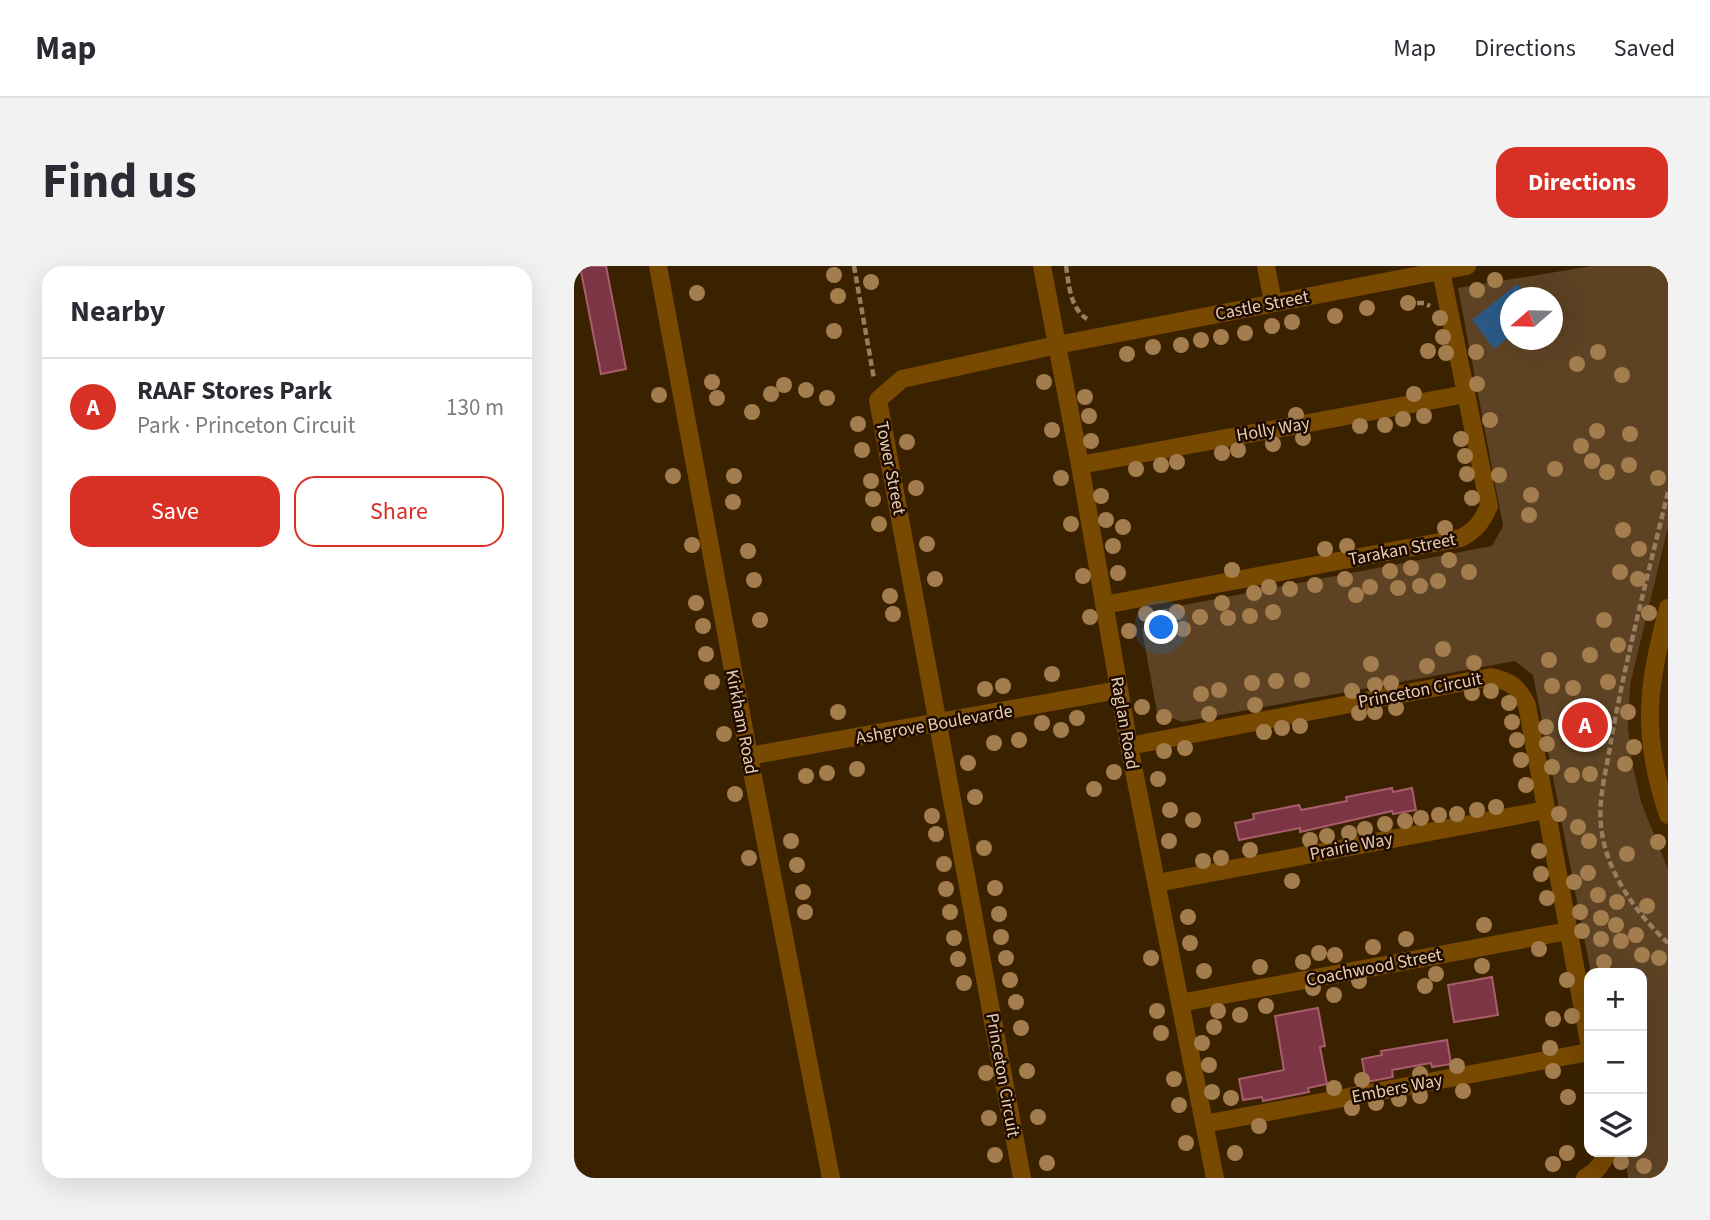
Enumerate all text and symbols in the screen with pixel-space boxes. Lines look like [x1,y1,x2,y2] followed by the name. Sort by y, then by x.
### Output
[35,25,96,72] text: Map
[1393,31,1436,66] text: Map
[1474,31,1576,66] text: Directions
[1614,31,1675,66] text: Saved
[42,147,197,217] text: Find us
[1496,147,1668,218] button: Directions
[1213,284,1311,327] street label: Castle Street
[1500,287,1563,350] north arrow
[70,290,165,333] text: Nearby
[137,372,332,409] text: RAAF Stores Park
[86,391,100,424] text: A
[446,391,504,424] text: 130 m
[137,409,355,442] text: Park · Princeton Circuit
[1234,411,1312,448] street label: Holly Way
[869,419,912,517] street label: Tower Street
[70,476,280,547] button: Save
[294,476,504,547] button: Share
[1346,527,1458,572] street label: Tarakan Street
[1144,610,1178,644] your location
[1356,666,1484,715] street label: Princeton Circuit
[719,668,764,777] street label: Kirkham Road
[1104,675,1145,772] street label: Raglan Road
[854,698,1015,751] street label: Ashgrove Boulevarde
[1562,699,1608,751] pin: A
[1307,826,1395,867] street label: Prairie Way
[1304,942,1444,993] street label: Coachwood Street
[1584,968,1647,1157] map controls
[1584,968,1647,1031] button: +
[979,1011,1026,1139] street label: Princeton Circuit
[1584,1031,1647,1094] button: −
[1350,1067,1445,1110] street label: Embers Way
[1584,1094,1647,1157] button: layers

